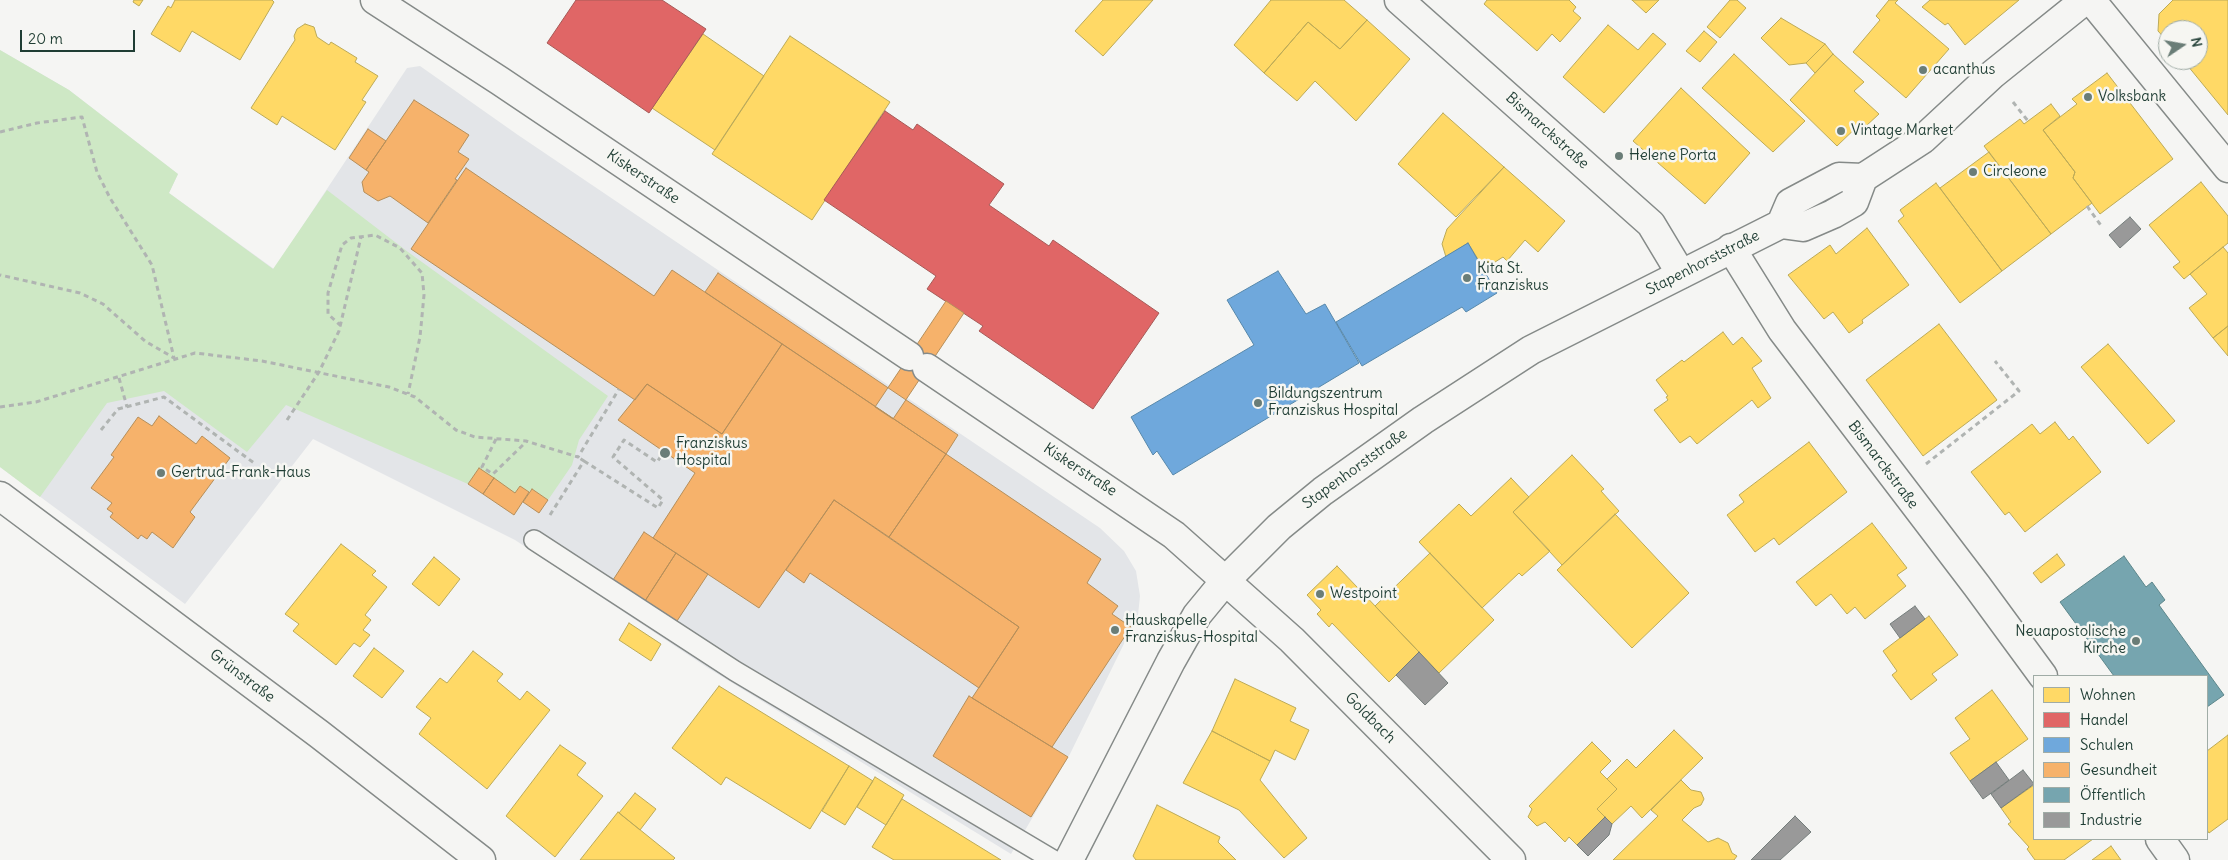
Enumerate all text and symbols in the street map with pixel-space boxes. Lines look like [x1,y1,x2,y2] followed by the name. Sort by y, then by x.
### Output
[22,20,138,52] scale bar
[2158,20,2208,70] north arrow
[28,29,63,48] text: 20 m
[2187,35,2207,49] text: N
[1933,61,1995,79] place label: acanthus
[1917,64,1929,76] marker: acanthus
[2098,88,2166,106] place label: Volksbank
[1502,89,1592,173] street label: Bismarckstraße
[2082,91,2094,103] marker: Volksbank
[1851,122,1953,140] place label: Vintage Market
[1835,125,1847,137] marker: Vintage Market
[603,146,683,208] street label: Kiskerstraße
[1629,147,1716,165] place label: Helene Porta
[1613,150,1625,162] marker: Helene Porta
[1983,163,2046,181] place label: Circleone
[1967,166,1979,178] marker: Circleone
[1643,227,1763,299] street label: Stapenhorststraße
[1477,260,1549,295] place label: Kita St. Franziskus
[1461,272,1473,284] marker: Kita St. Franziskus
[1268,385,1398,420] place label: Bildungszentrum Franziskus Hospital
[1252,397,1264,409] marker: Bildungszentrum Franziskus Hospital
[1844,417,1922,513] street label: Bismarckstraße
[1299,425,1411,513] street label: Stapenhorststraße
[676,435,748,470] place label: Franziskus Hospital
[1040,440,1120,500] street label: Kiskerstraße
[658,446,672,460] marker: Franziskus Hospital
[171,464,311,482] place label: Gertrud-Frank-Haus
[155,467,167,479] marker: Gertrud-Frank-Haus
[1330,585,1397,603] place label: Westpoint
[1314,588,1326,600] marker: Westpoint
[1125,612,1258,647] place label: Hauskapelle Franziskus-Hospital
[2015,623,2126,658] place label: Neuapostolische Kirche
[1109,624,1121,636] marker: Hauskapelle Franziskus-Hospital
[2130,635,2142,647] marker: Neuapostolische Kirche
[206,646,278,706] street label: Grünstraße
[2033,675,2208,840] legend
[2080,685,2136,704] text: Wohnen
[1341,689,1399,747] street label: Goldbach
[2080,710,2128,729] text: Handel
[2080,735,2133,754] text: Schulen
[2080,760,2157,779] text: Gesundheit
[2080,785,2146,804] text: Öffentlich
[2080,810,2142,829] text: Industrie

